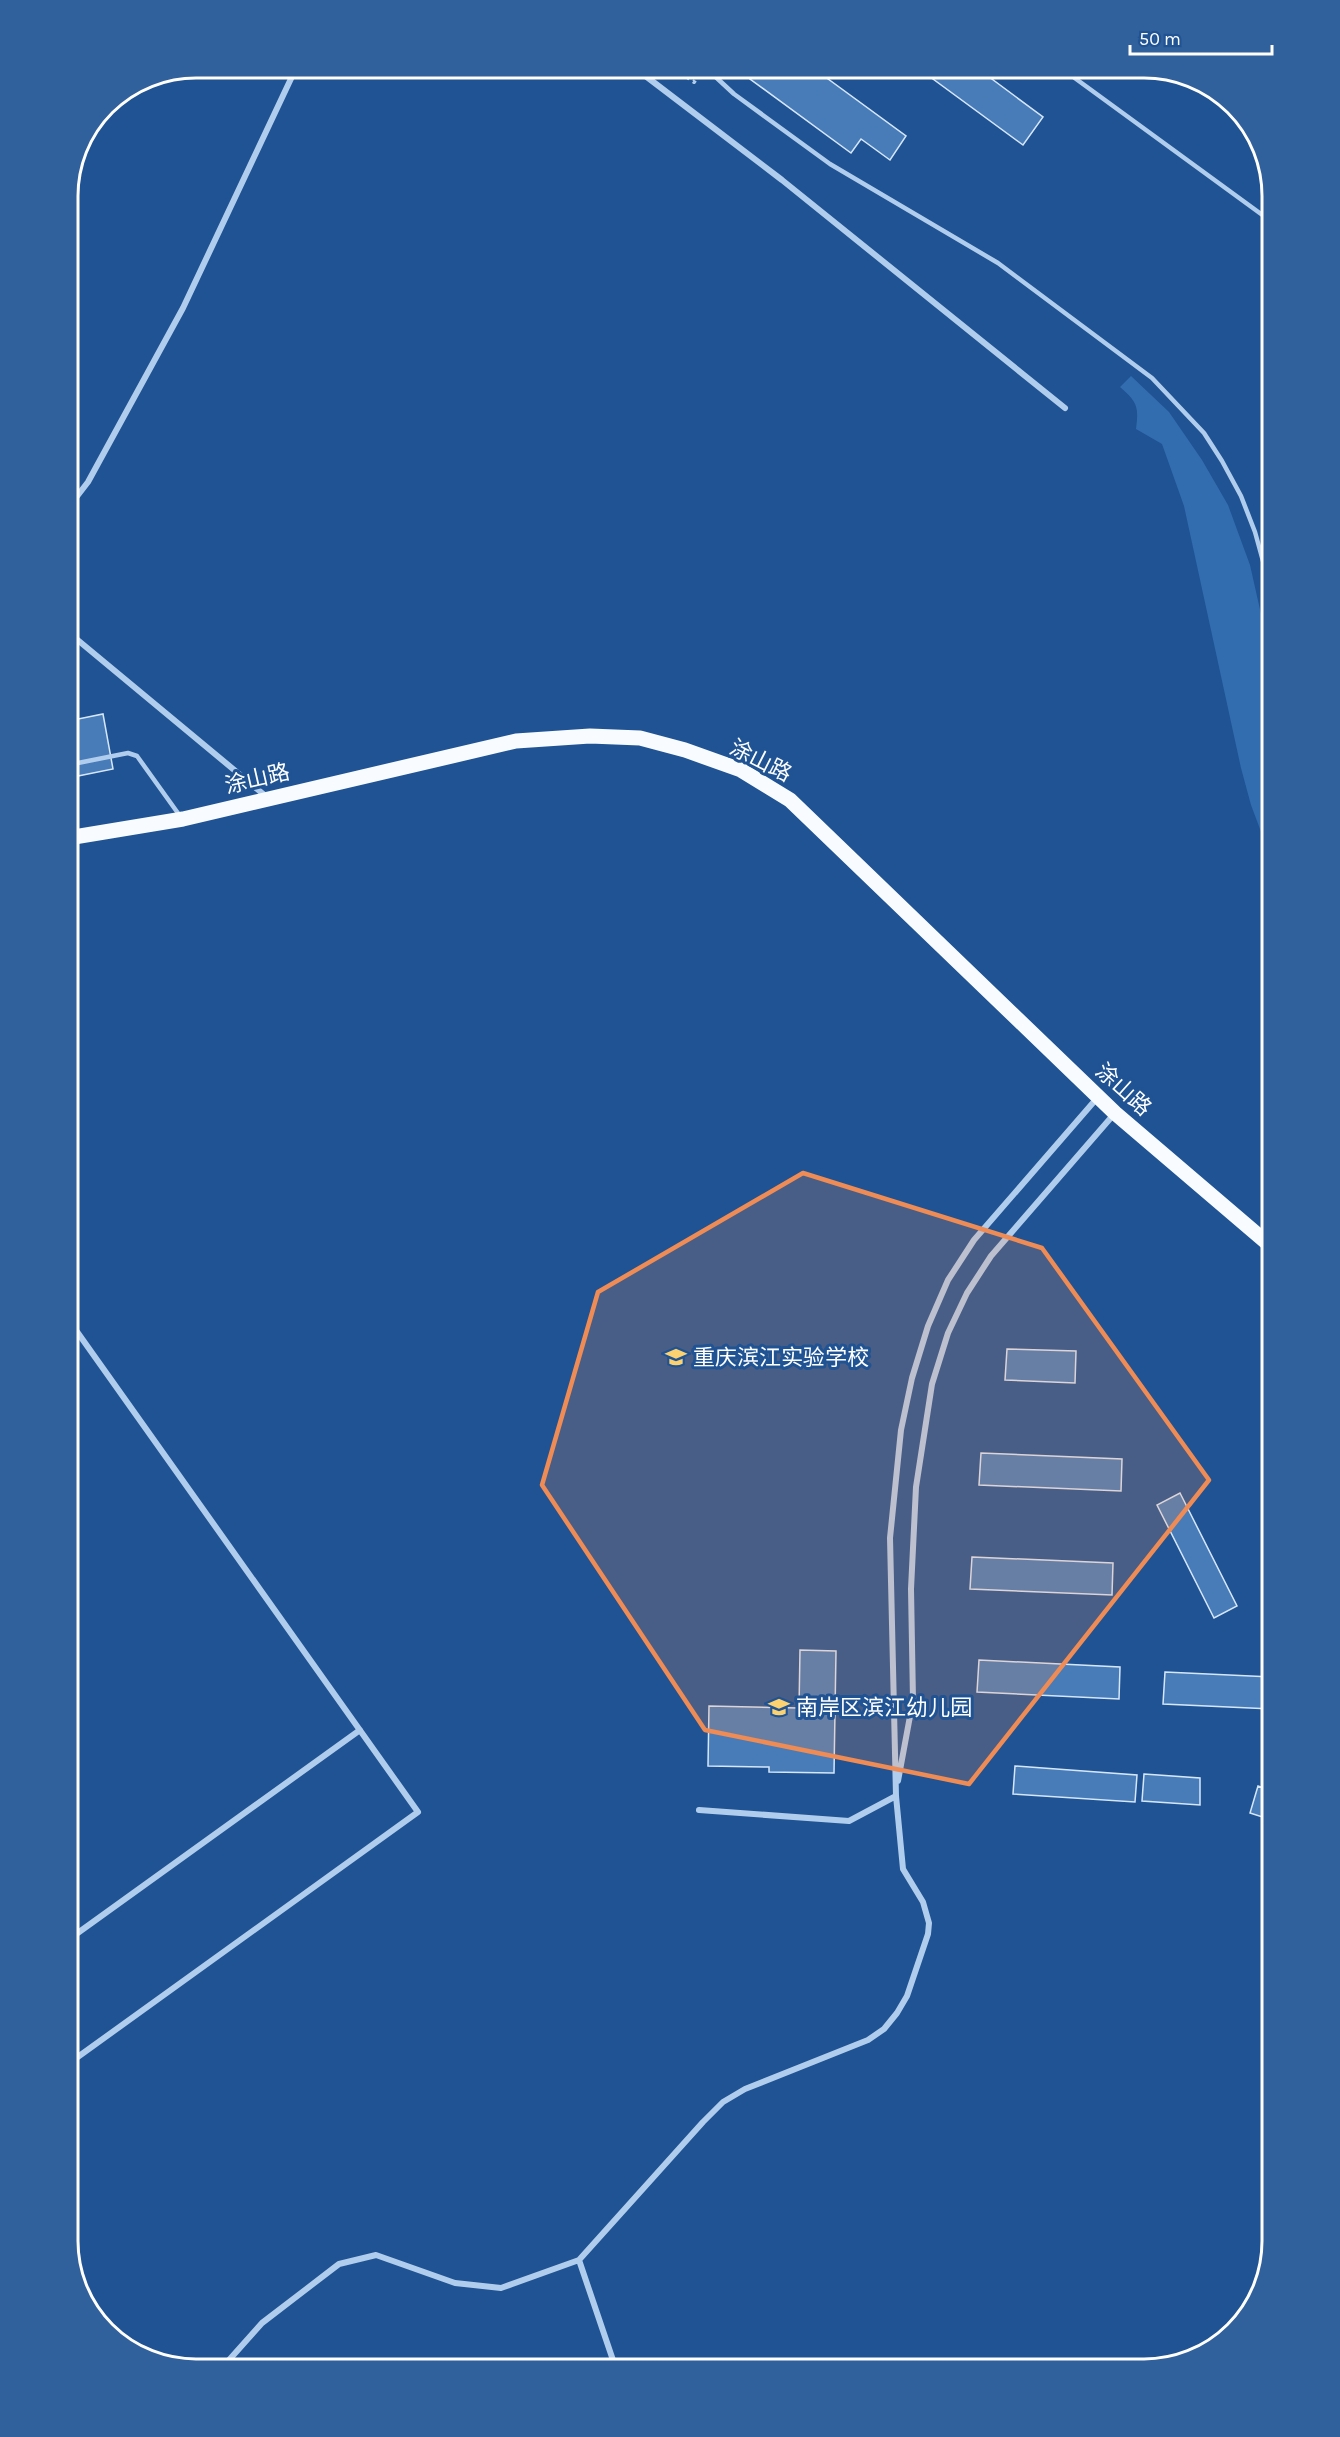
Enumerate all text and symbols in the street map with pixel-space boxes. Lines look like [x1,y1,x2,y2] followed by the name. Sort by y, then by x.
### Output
[1130,18,1272,56] scale bar
[1139,28,1181,50] text: 50 m
[725,734,796,787] street label: 涂山路
[222,759,292,799] street label: 涂山路
[1090,1058,1157,1121] street label: 涂山路
[664,1345,688,1369] school or university icon: 重庆滨江实验学校
[693,1345,869,1371] place label: 重庆滨江实验学校
[767,1695,791,1719] school or university icon: 南岸区滨江幼儿园
[796,1695,972,1721] place label: 南岸区滨江幼儿园

